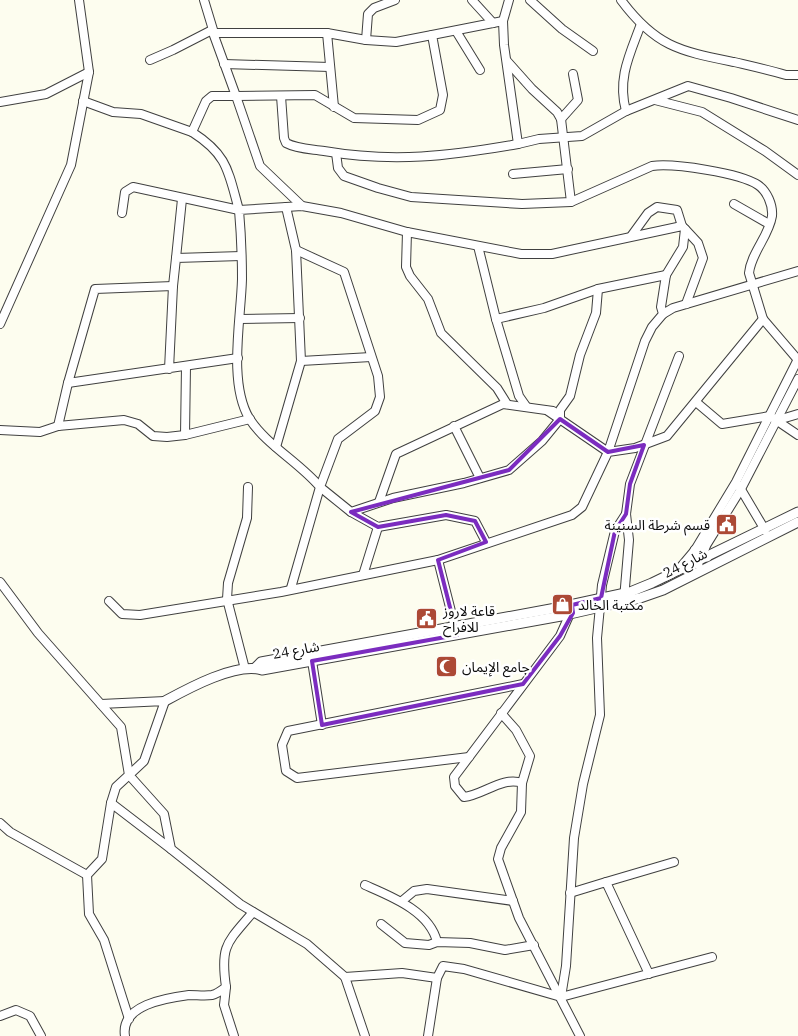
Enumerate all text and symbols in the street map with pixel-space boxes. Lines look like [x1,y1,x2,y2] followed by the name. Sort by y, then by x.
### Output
[714,513,738,537] public building icon: قسم شرطة السنينة
[605,516,710,536] place label: قسم شرطة السنينة
[660,544,711,584] street label: شارع 24
[550,593,574,617] shop icon: مكتبة الخالد
[578,596,644,614] place label: مكتبة الخالد
[442,602,495,638] place label: قاعة لاروز للافراح
[415,607,439,631] public building icon: قاعة لاروز للافراح
[271,637,321,665] street label: شارع 24
[434,655,458,679] mosque icon: جامع الإيمان
[462,658,530,678] place label: جامع الإيمان

